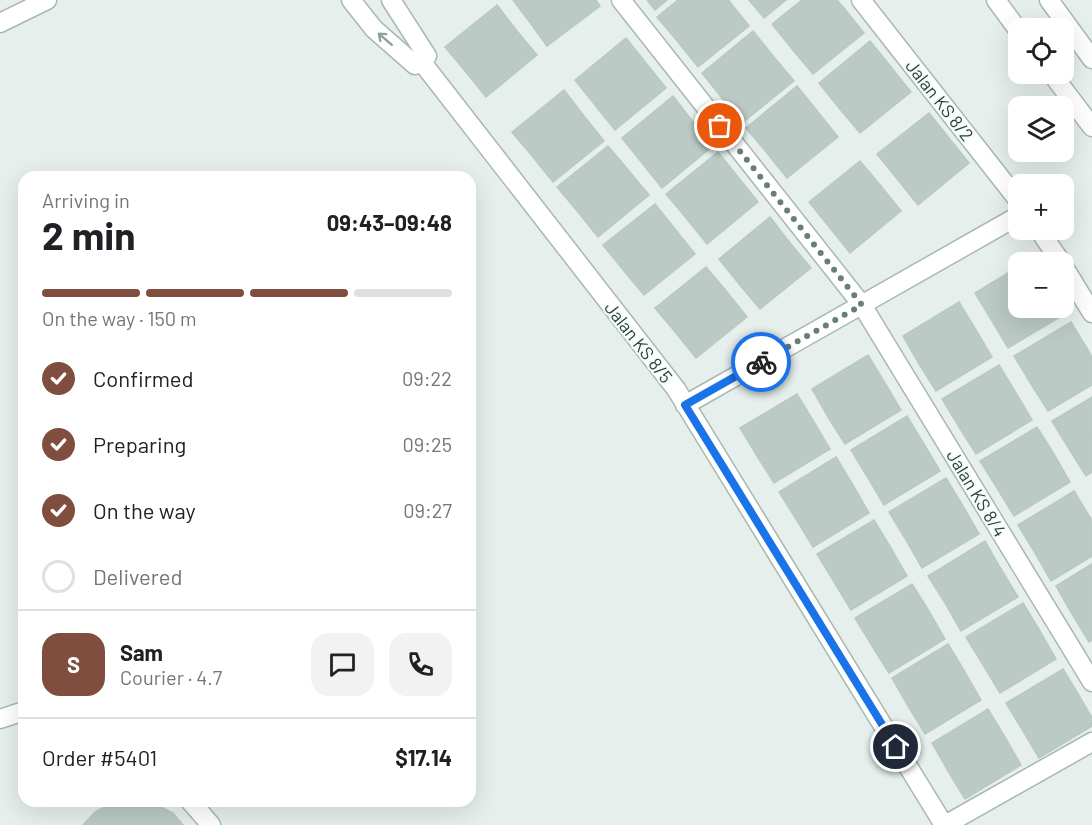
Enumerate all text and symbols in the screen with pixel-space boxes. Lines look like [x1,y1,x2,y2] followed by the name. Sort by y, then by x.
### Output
[1008,18,1074,318] map controls
[1008,18,1074,84] button: locate
[378,32,393,46] one-way arrow
[901,55,979,145] street label: Jalan KS 8/2
[1008,96,1074,162] button: layers
[694,100,745,151] pin
[703,109,736,142] icon: bag
[1008,174,1074,240] button: +
[42,188,130,212] text: Arriving in
[327,209,452,235] text: 09:43–09:48
[42,211,135,258] text: 2 min
[1008,252,1074,318] button: −
[600,297,678,387] street label: Jalan KS 8/5
[42,306,197,330] text: On the way · 150 m
[731,332,791,392] courier
[745,346,778,379] icon: bike
[42,362,75,395] icon: check
[93,365,193,391] text: Confirmed
[402,366,452,390] text: 09:22
[42,428,75,461] icon: check
[93,431,186,457] text: Preparing
[403,432,452,456] text: 09:25
[942,445,1012,541] street label: Jalan KS 8/4
[42,494,75,527] icon: check
[93,497,196,523] text: On the way
[403,498,452,522] text: 09:27
[93,563,182,589] text: Delivered
[311,633,374,696] button: chat
[389,633,452,696] button: phone
[120,639,163,665] text: Sam
[67,651,80,677] text: S
[120,665,222,689] text: Courier · 4.7
[870,721,921,772] pin
[879,730,912,763] icon: home
[42,744,157,770] text: Order #5401
[395,744,452,770] text: $17.14

